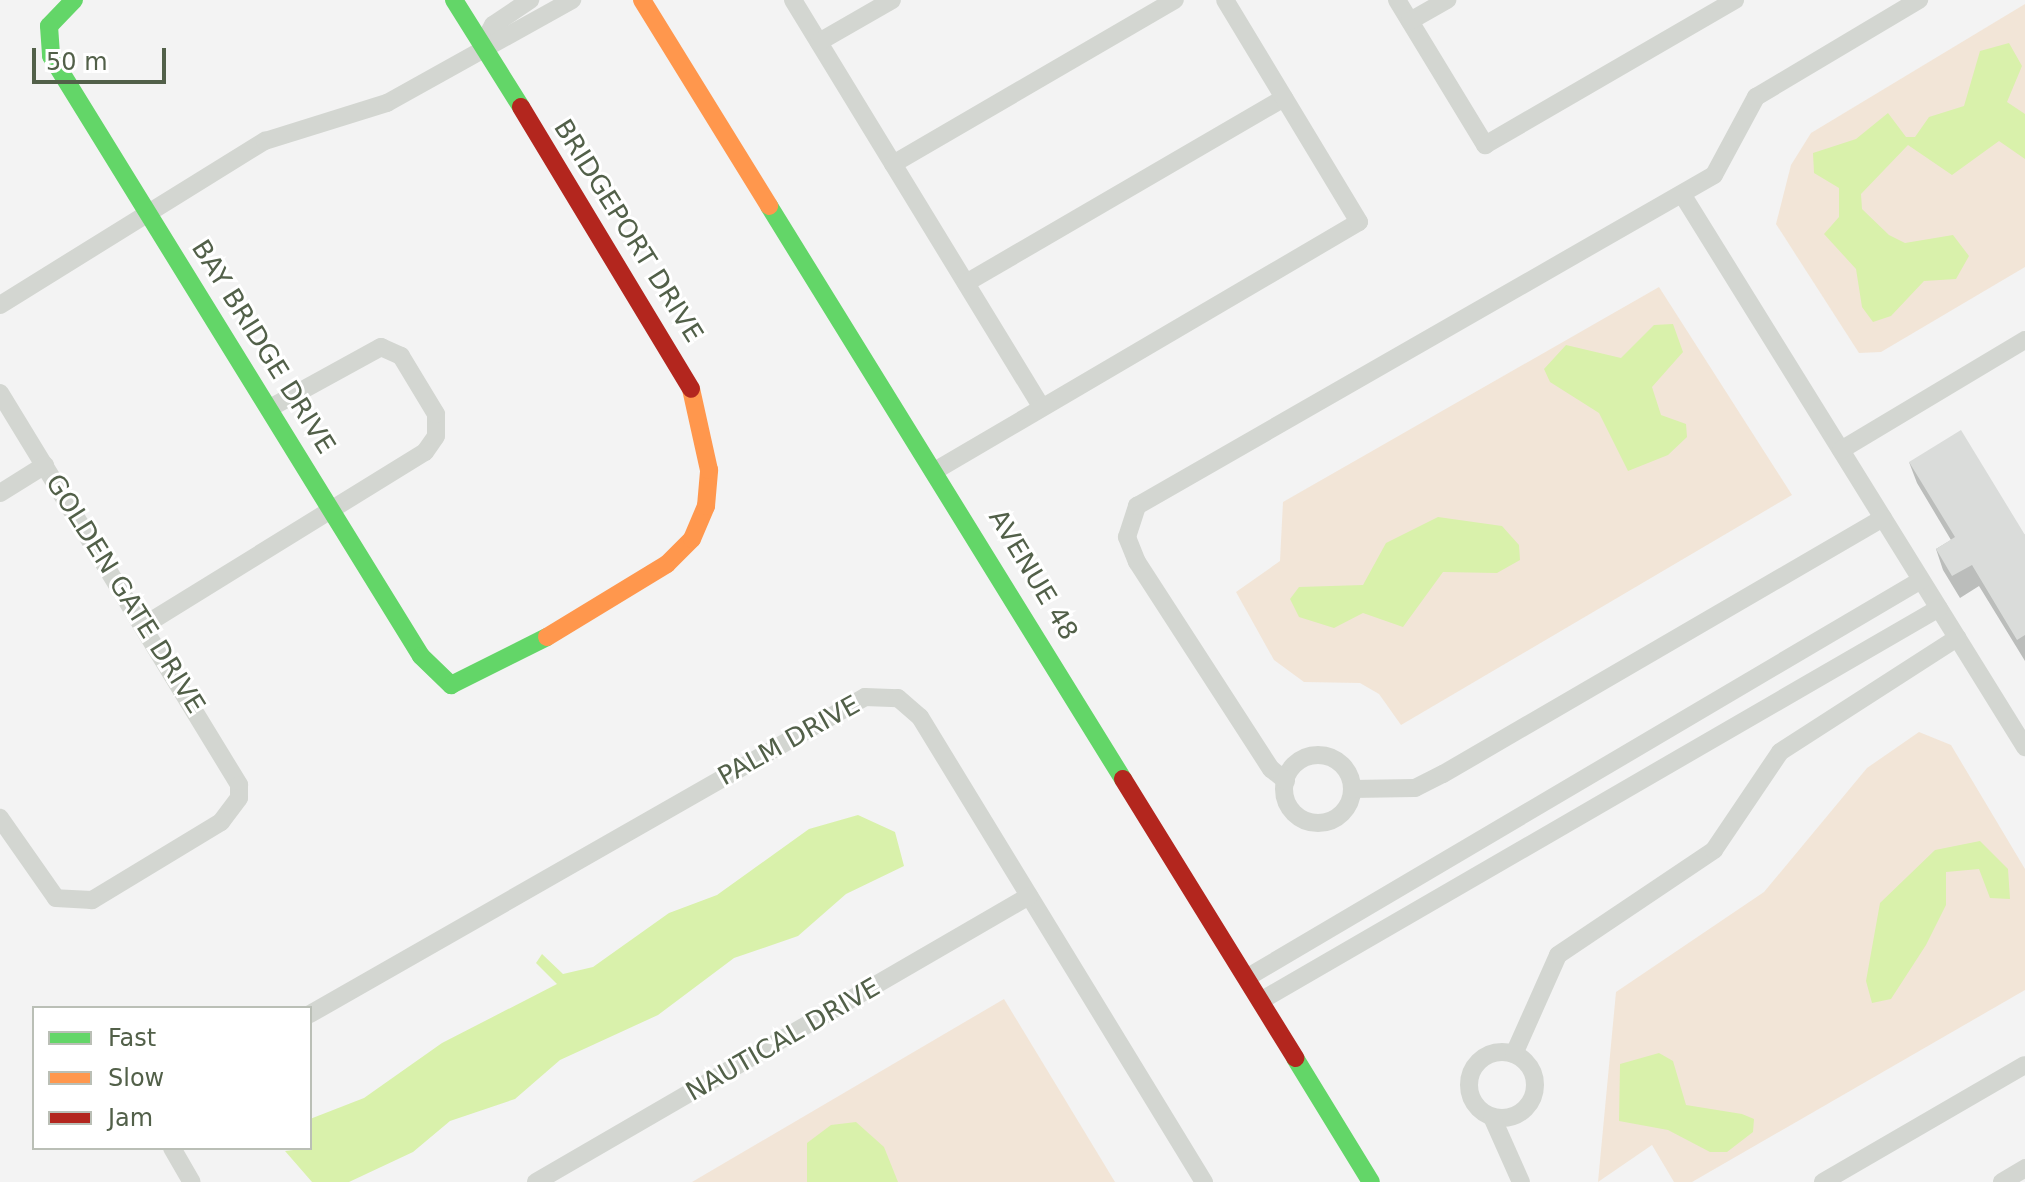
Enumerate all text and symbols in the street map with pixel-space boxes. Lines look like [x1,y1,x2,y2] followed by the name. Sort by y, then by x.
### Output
[36,32,170,82] scale bar
[46,48,108,76] text: 50 m
[547,114,709,348] street label: BRIDGEPORT DRIVE
[185,234,341,460] street label: BAY BRIDGE DRIVE
[39,469,211,719] street label: GOLDEN GATE DRIVE
[982,504,1084,646] street label: AVENUE 48
[713,689,865,793] street label: PALM DRIVE
[681,972,885,1108] street label: NAUTICAL DRIVE
[32,1006,312,1150] legend
[108,1024,156,1052] text: Fast
[108,1064,164,1092] text: Slow
[108,1104,153,1132] text: Jam

